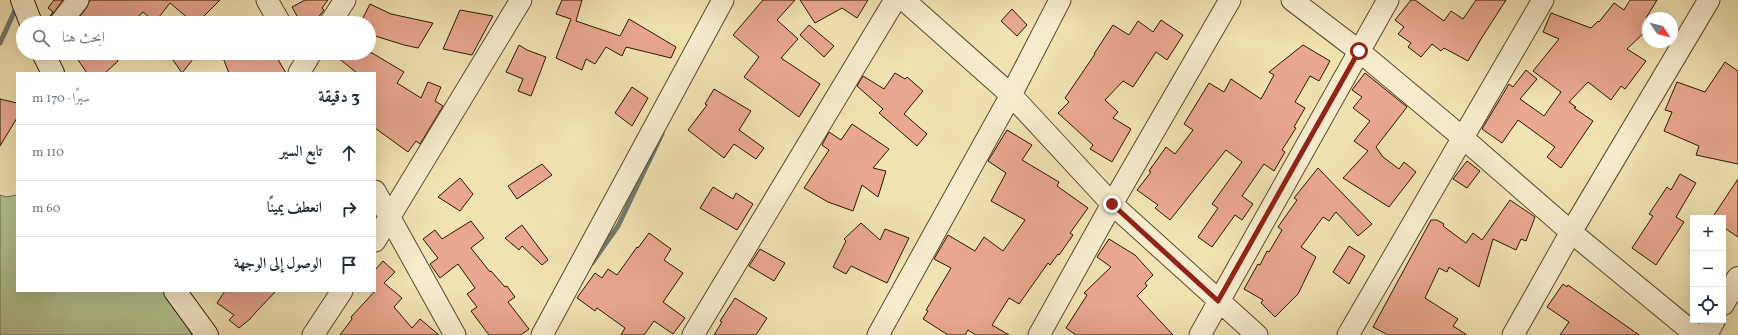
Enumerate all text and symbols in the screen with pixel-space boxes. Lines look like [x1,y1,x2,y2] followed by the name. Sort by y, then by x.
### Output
[1642,12,1678,48] north arrow
[16,16,376,60] search box
[30,27,52,49] icon: search
[62,28,105,49] text: ابحث هنا
[1350,42,1368,60] route start
[318,86,360,109] text: 3 دقيقة
[32,90,90,108] text: سيرًا · 170 m
[280,142,322,163] text: تابع السير
[338,142,360,164] icon: ahead
[32,144,64,162] text: 110 m
[1103,195,1121,213] route end
[267,198,322,219] text: انعطف يمينًا
[338,198,360,220] icon: right
[32,200,61,218] text: 60 m
[1690,215,1726,323] map controls
[1690,215,1726,251] button: +
[1690,251,1726,287] button: −
[234,254,322,275] text: الوصول إلى الوجهة
[338,254,360,276] icon: arrive
[1690,287,1726,323] button: locate

